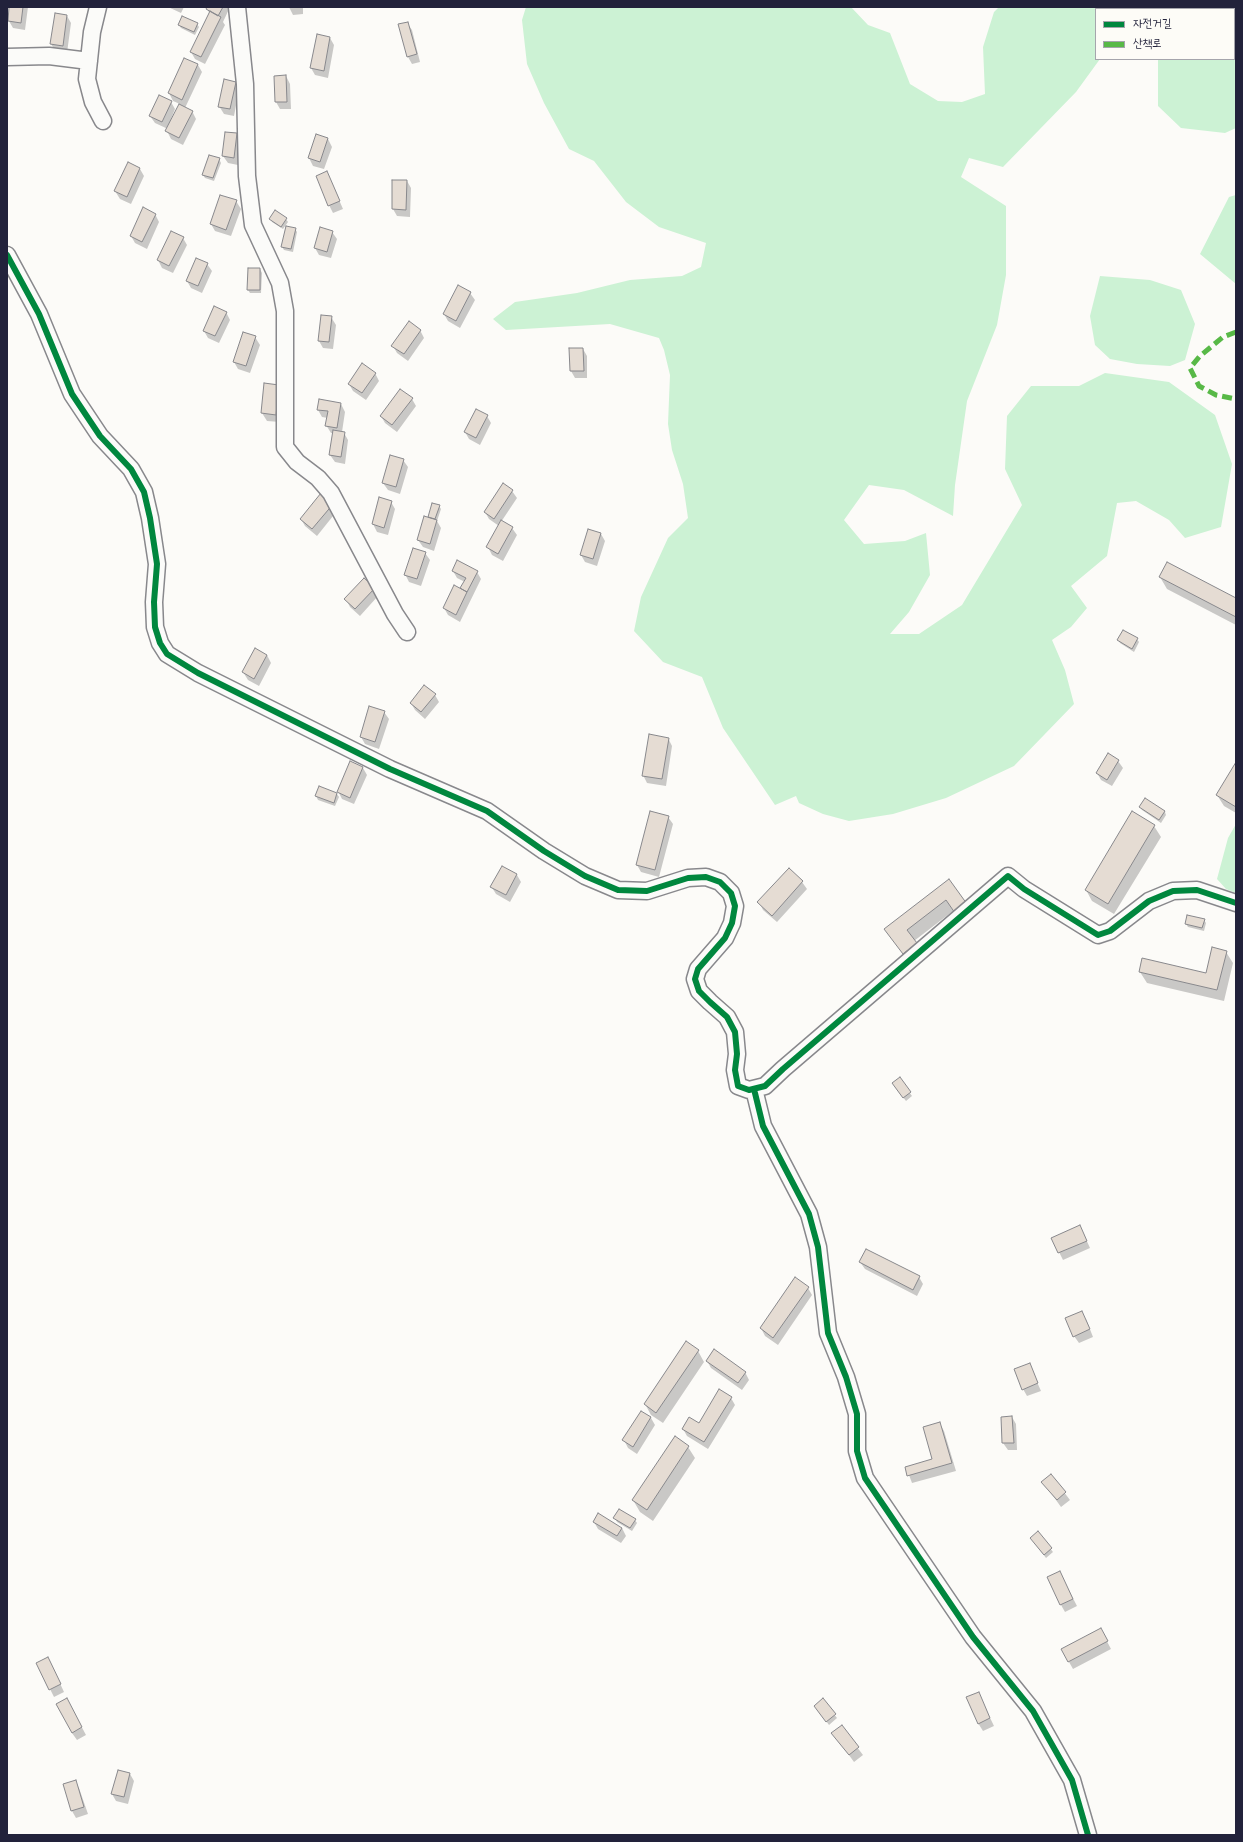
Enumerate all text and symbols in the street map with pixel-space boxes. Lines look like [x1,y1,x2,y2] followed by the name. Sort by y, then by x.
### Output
[1095,8,1235,60] legend
[1133,16,1172,32] text: 자전거길
[1133,36,1162,52] text: 산책로

